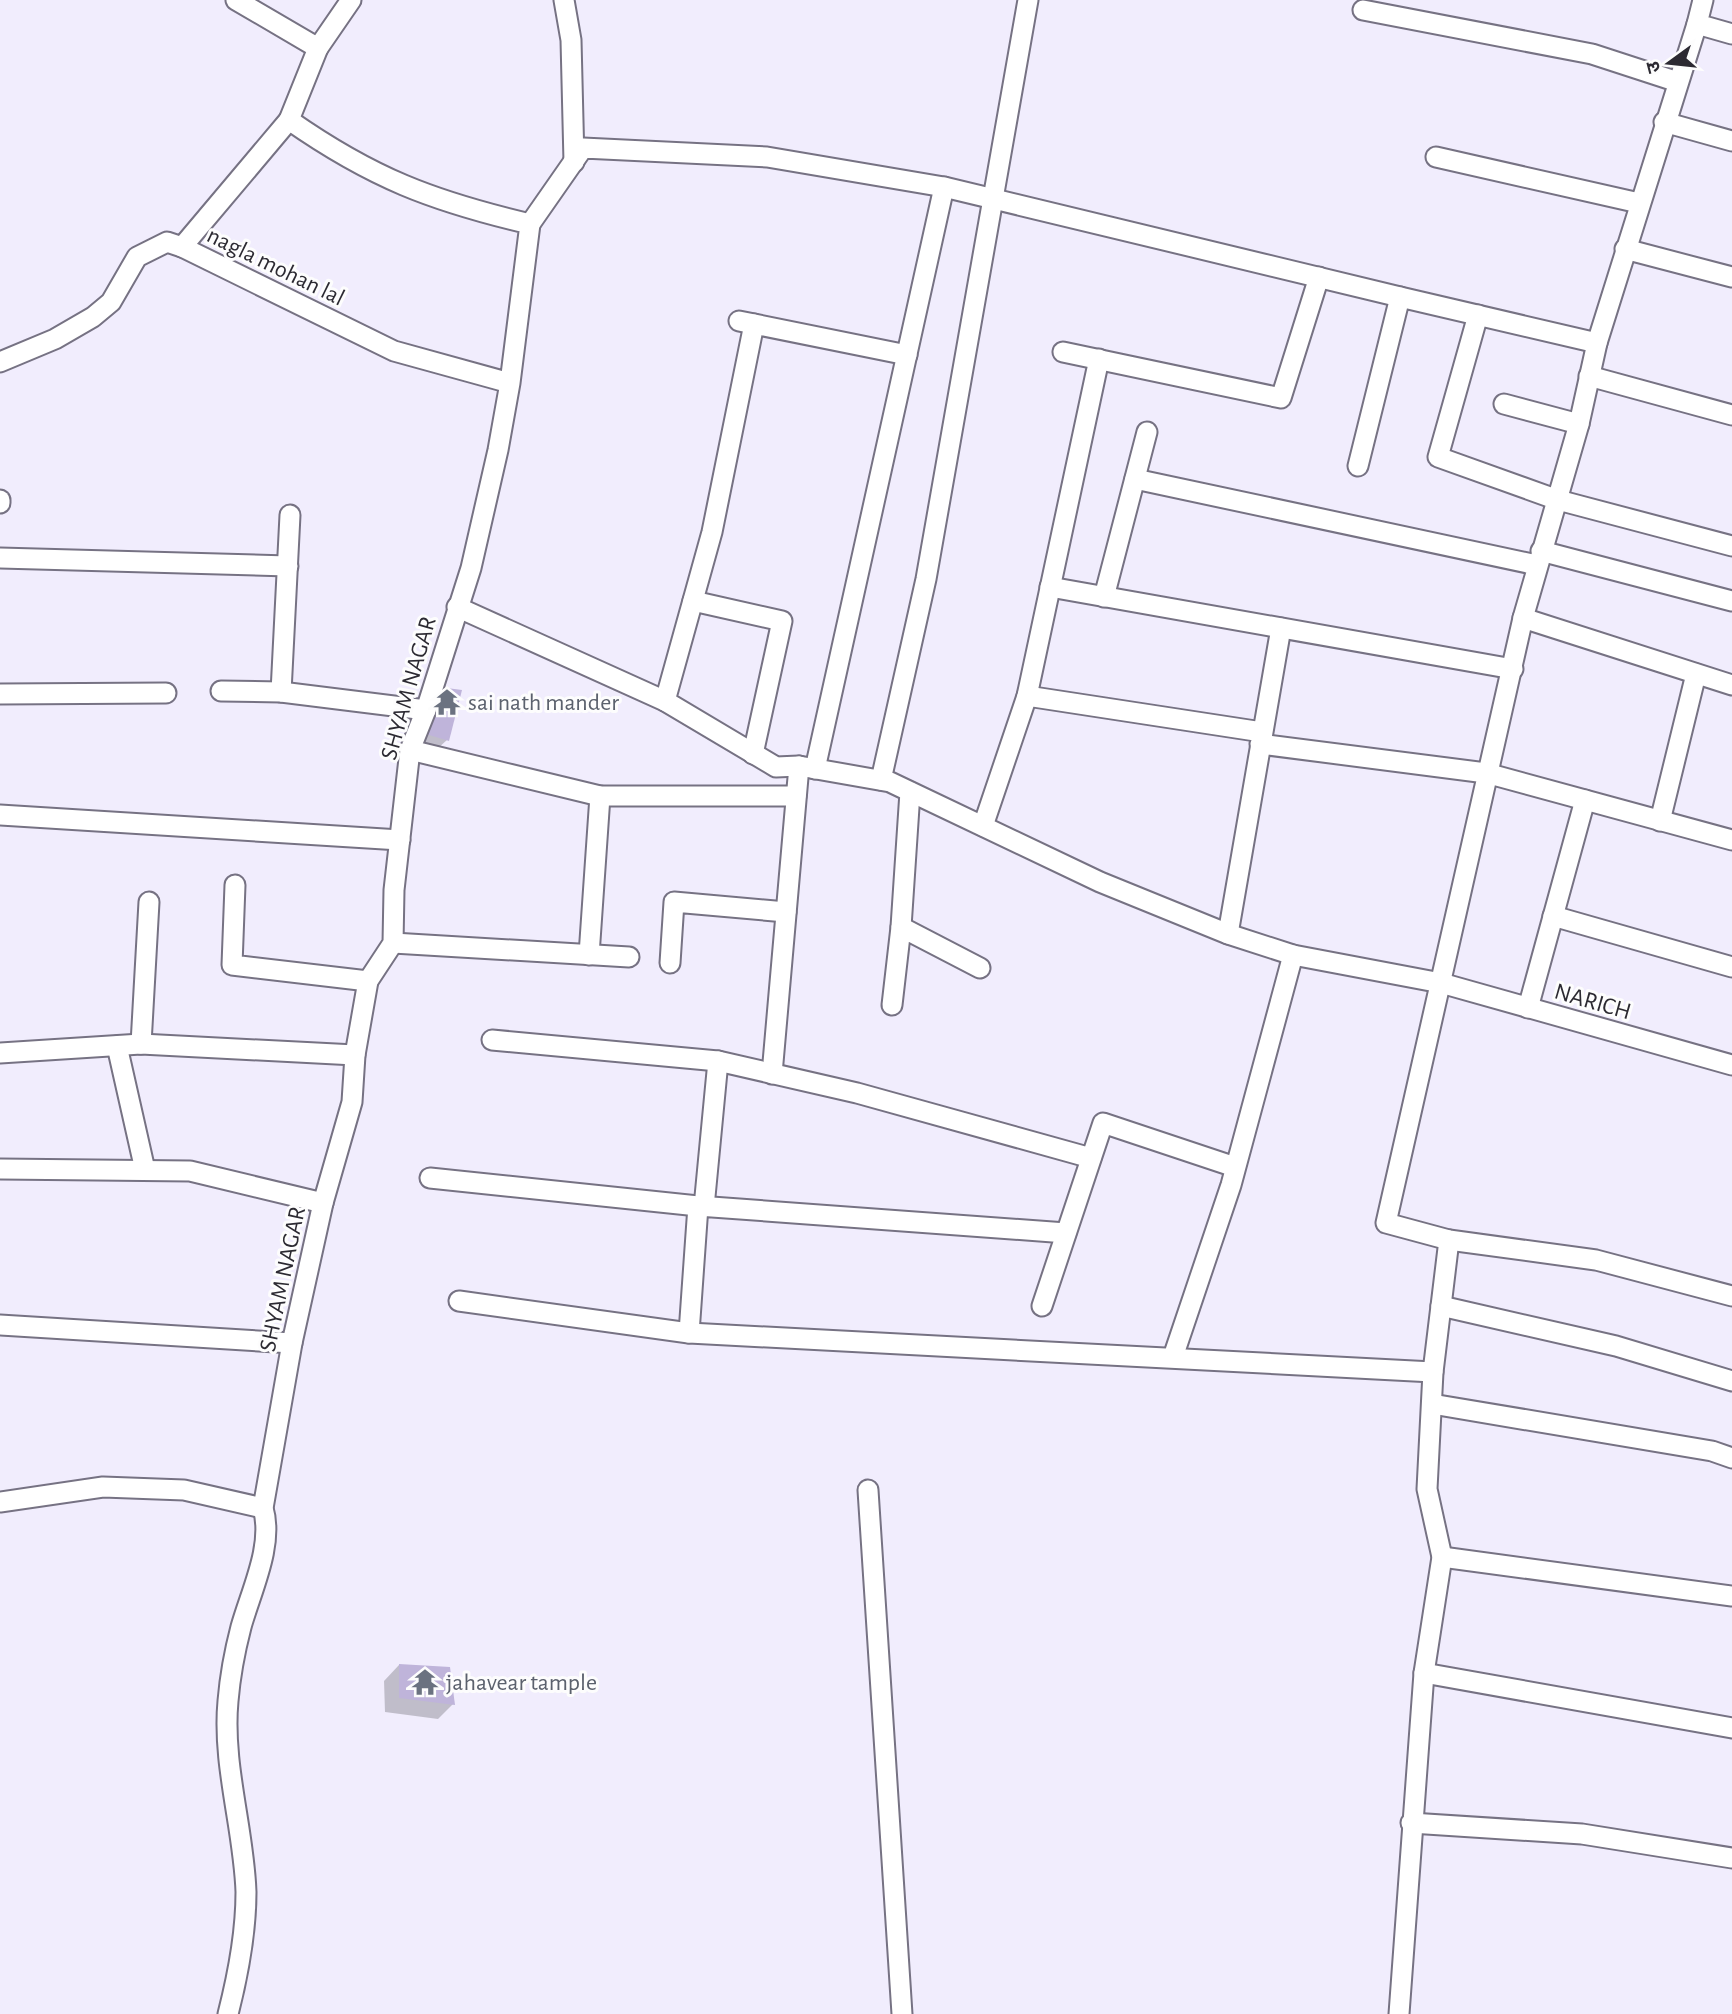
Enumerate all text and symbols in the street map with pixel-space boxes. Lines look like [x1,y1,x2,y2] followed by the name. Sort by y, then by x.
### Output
[1634,28,1704,98] north arrow
[1643,58,1665,75] text: उ
[203,223,348,311] street label: nagla mohan lal
[377,614,441,763] street label: SHYAM NAGAR
[432,687,462,717] temple icon: sai nath mander
[468,691,619,715] place label: sai nath mander
[1552,980,1634,1024] street label: NARICH
[256,1205,310,1354] street label: SHYAM NAGAR
[410,1667,440,1697] temple icon: jahavear tample
[446,1671,597,1695] place label: jahavear tample

